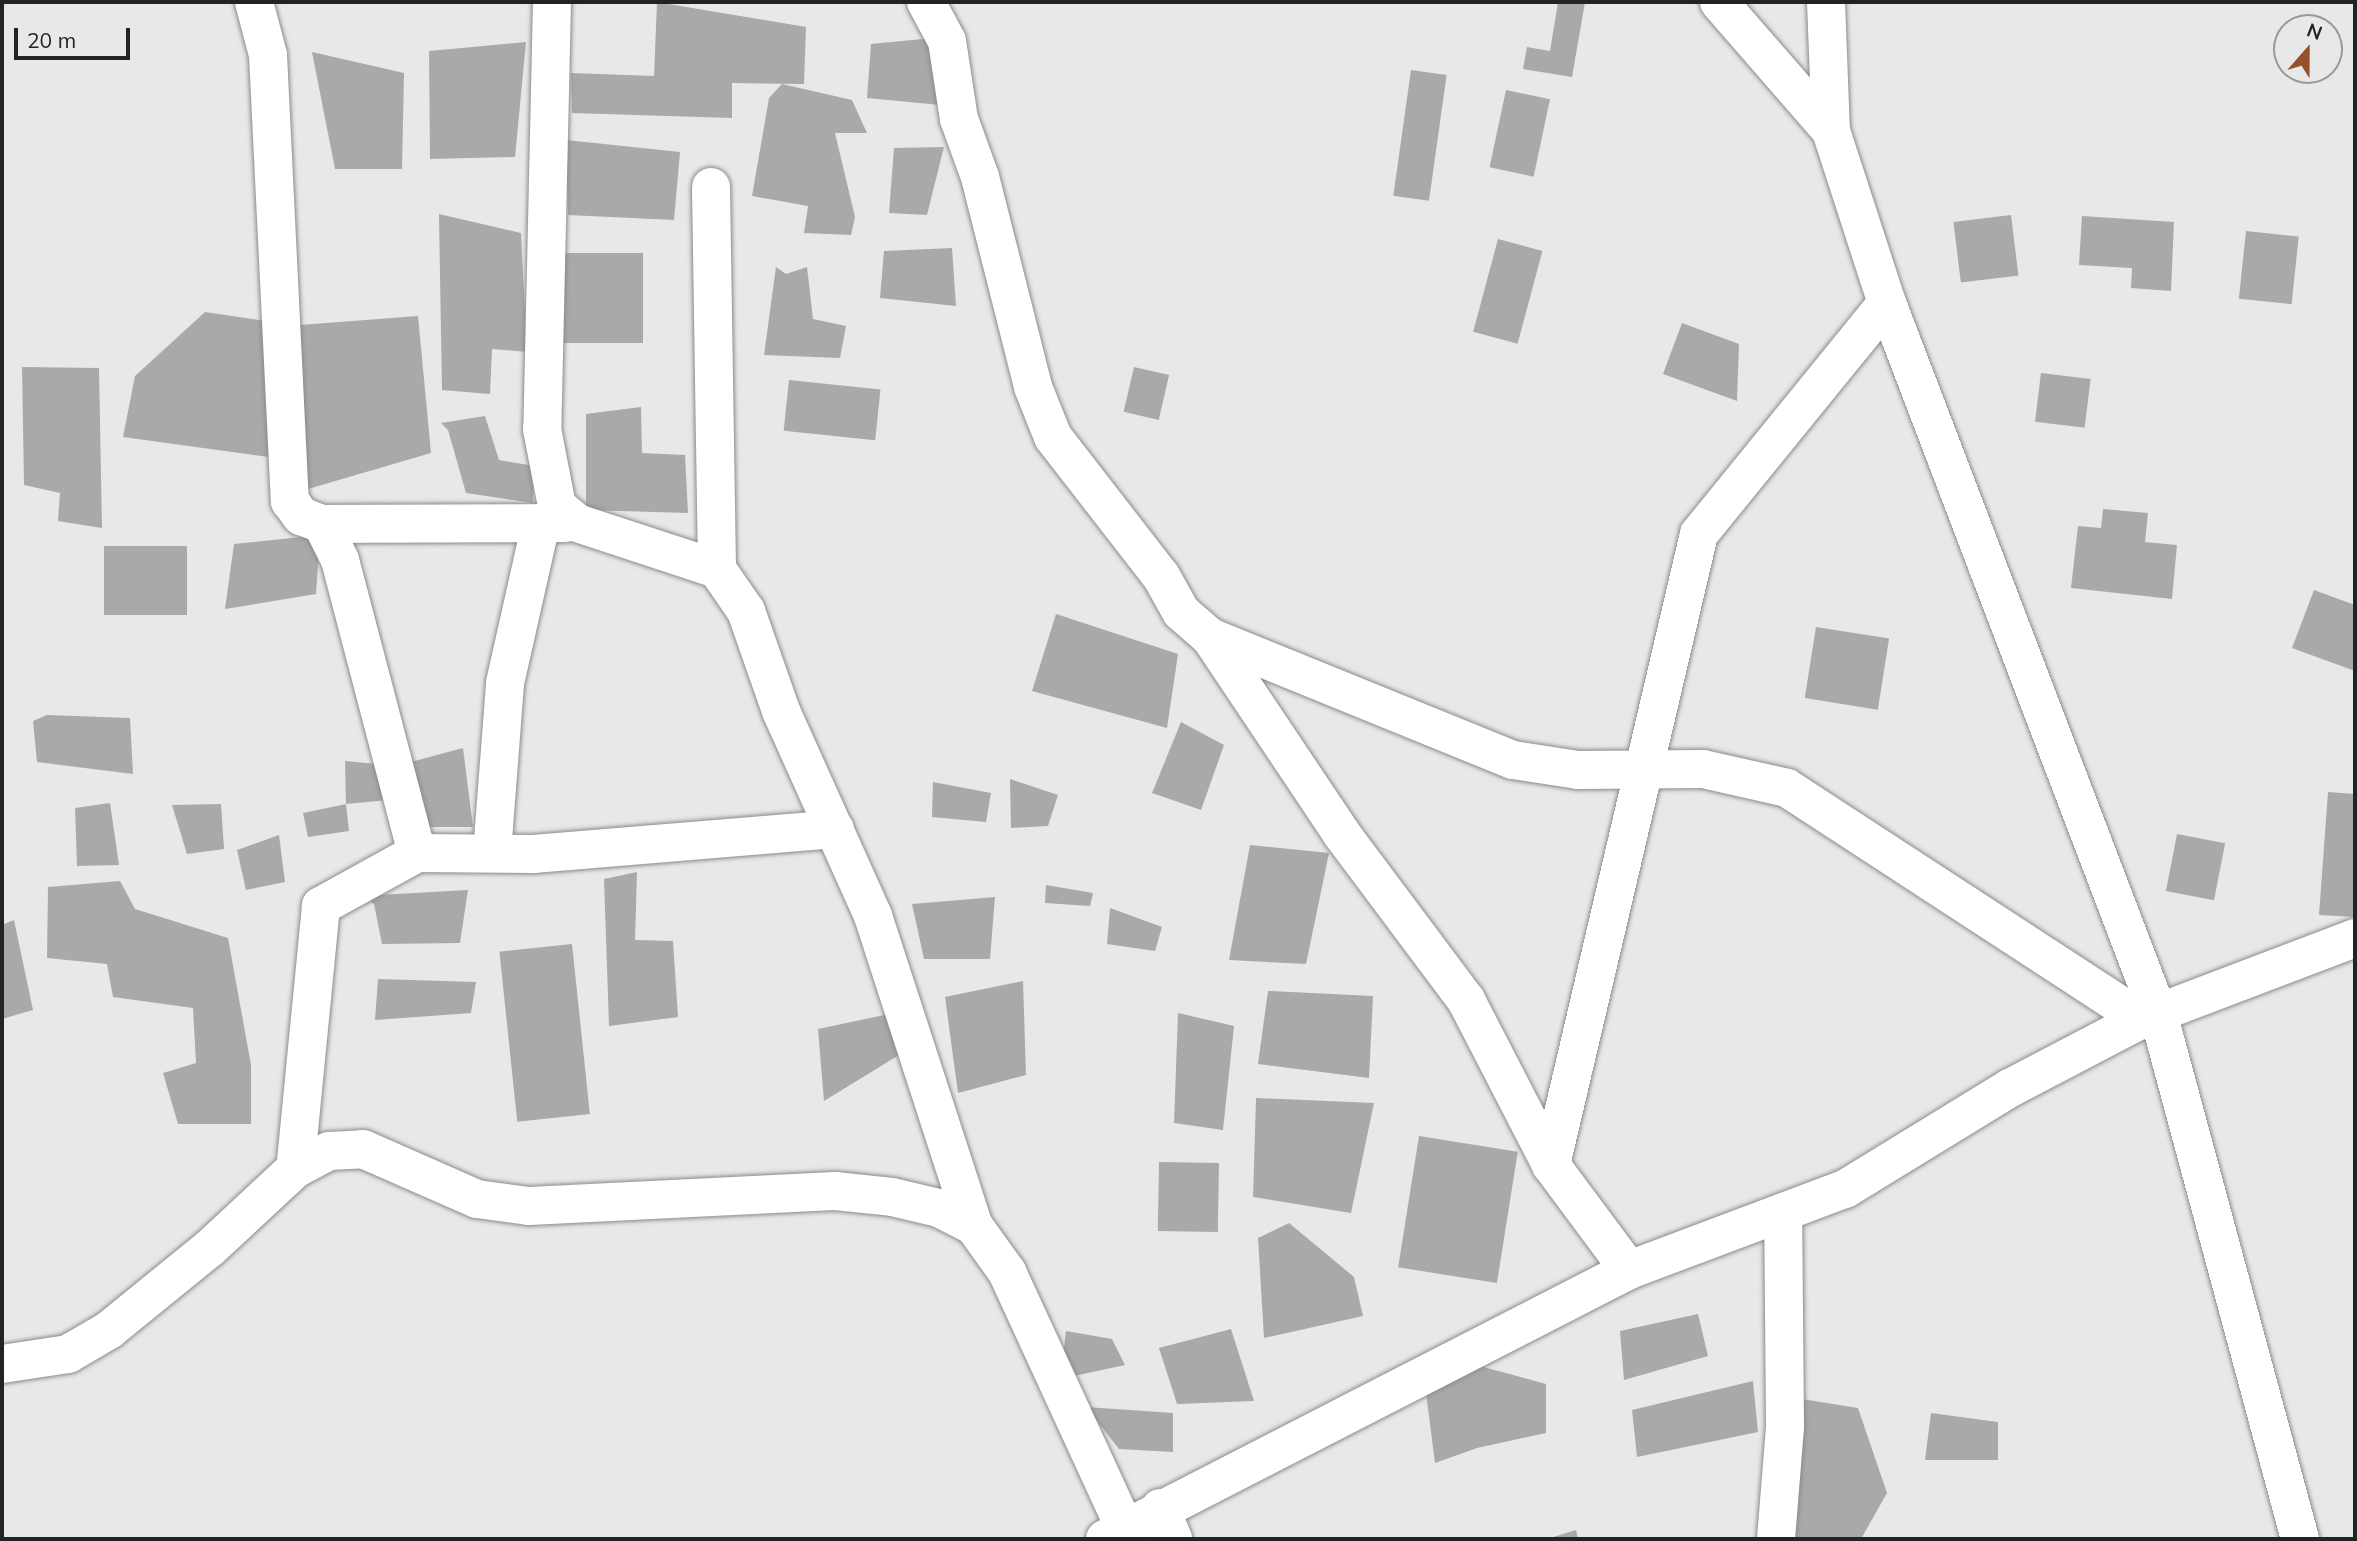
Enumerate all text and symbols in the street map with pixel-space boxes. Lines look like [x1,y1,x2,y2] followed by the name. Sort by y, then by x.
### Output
[18,14,133,58] scale bar
[2273,14,2343,84] north arrow
[2304,17,2326,45] text: N
[27,27,76,53] text: 20 m

